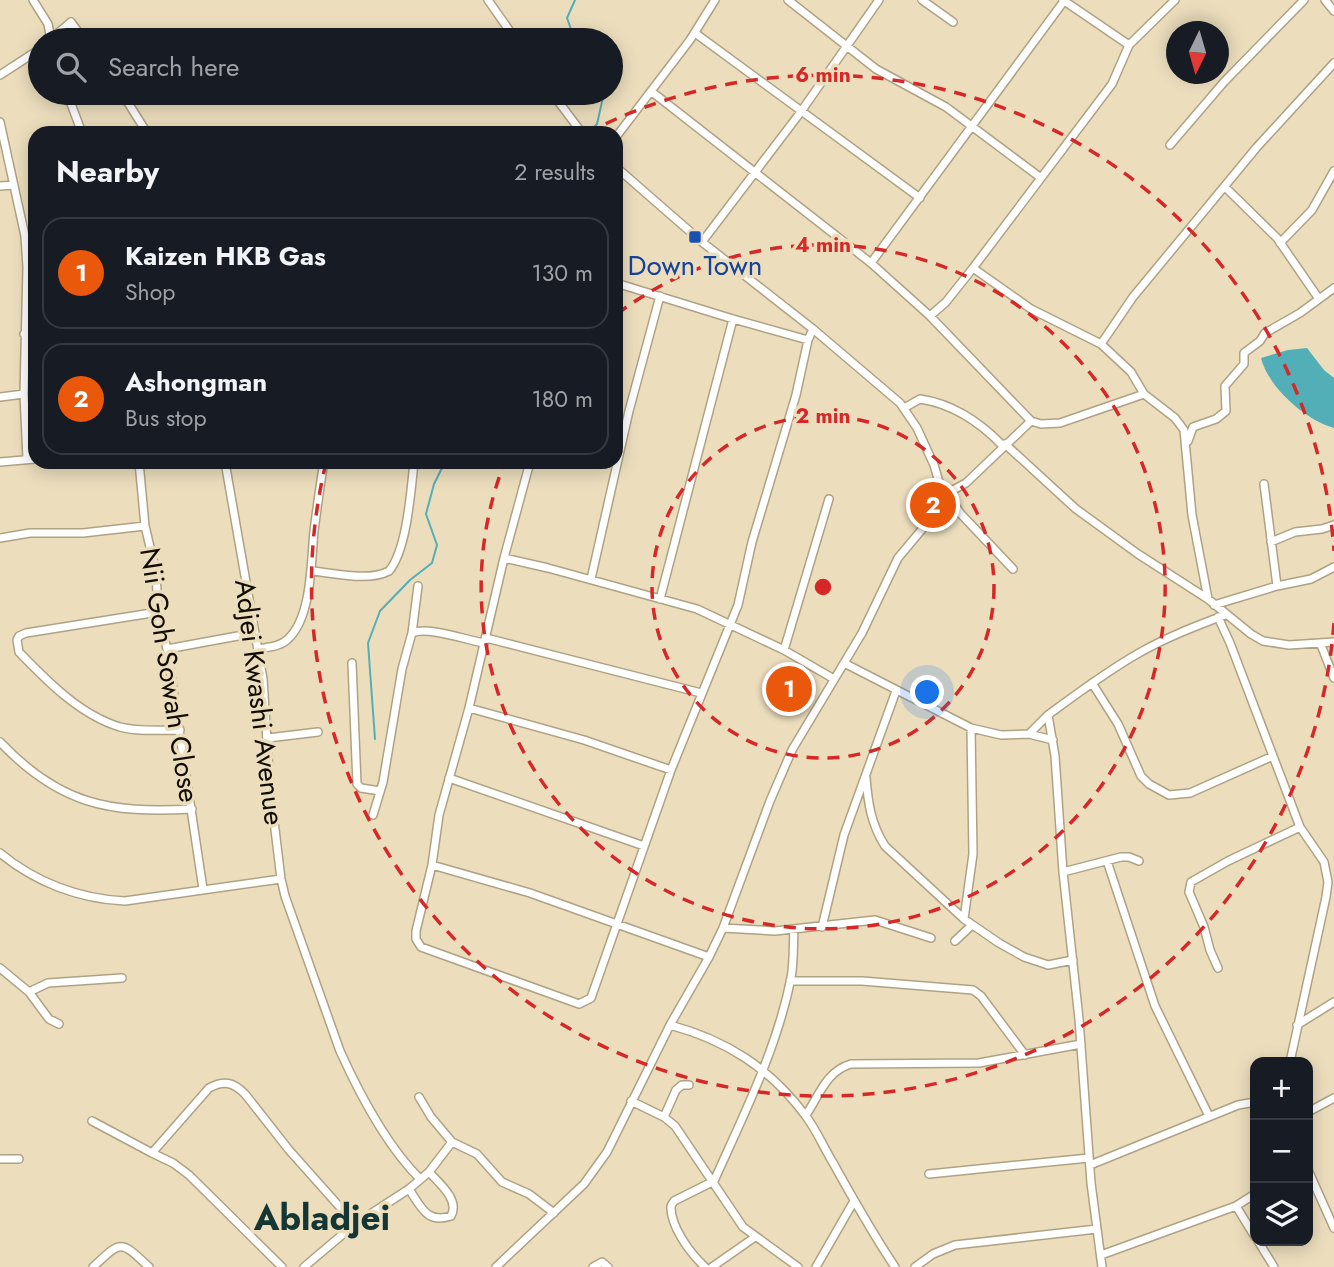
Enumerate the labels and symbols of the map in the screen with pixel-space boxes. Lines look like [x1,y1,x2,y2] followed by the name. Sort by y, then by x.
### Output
[1166,21,1229,84] north arrow
[795,60,851,90] text: 6 min
[687,229,703,245] marker: Down Town
[795,230,851,260] text: 4 min
[628,245,762,286] place label: Down Town
[795,401,851,431] text: 2 min
[910,479,956,531] pin: 2
[129,545,210,805] street label: Nii Goh Sowah Close
[811,575,835,599] centre of rings
[224,577,295,827] street label: Adjei Kwashi Avenue
[766,663,812,715] pin: 1
[910,675,944,709] your location
[253,1193,390,1243] district label: Abladjei

